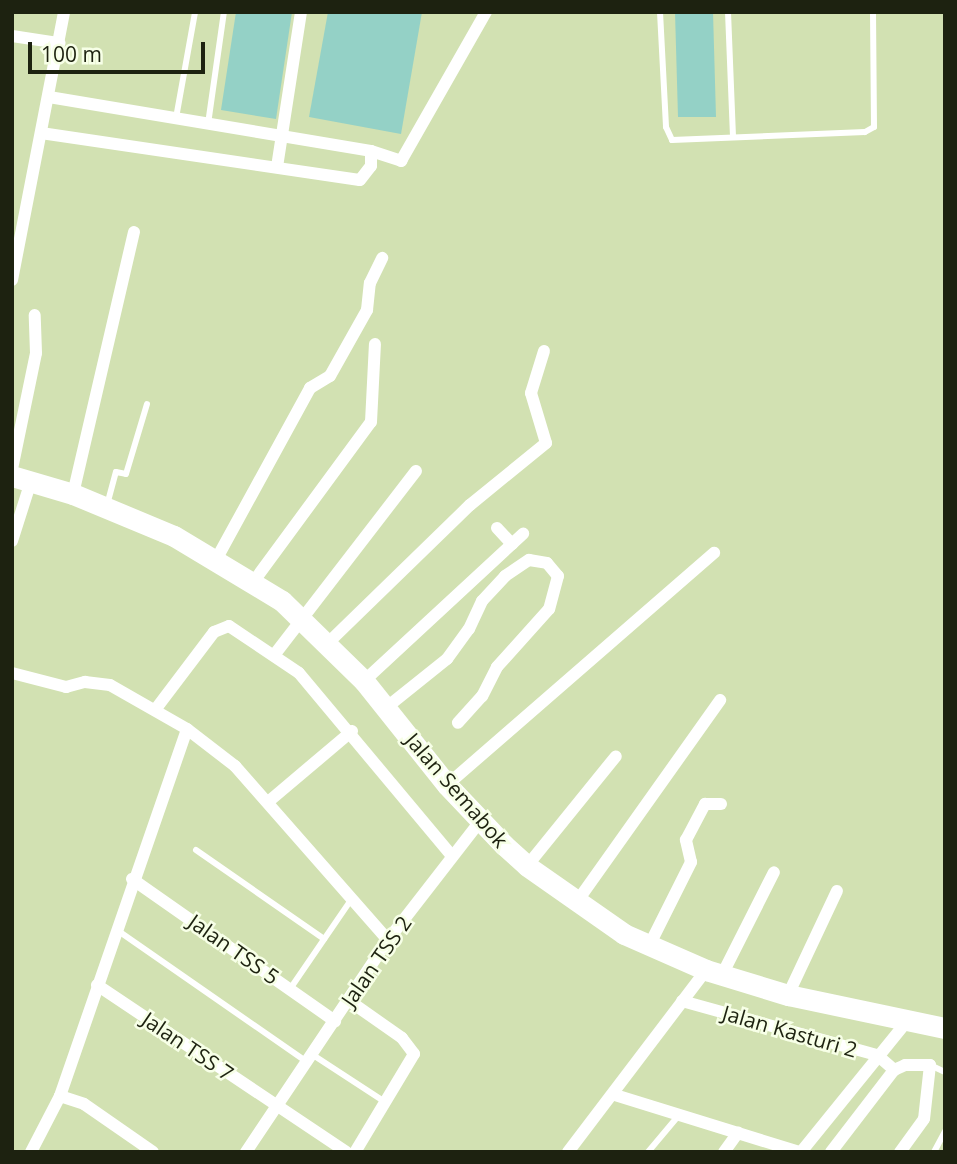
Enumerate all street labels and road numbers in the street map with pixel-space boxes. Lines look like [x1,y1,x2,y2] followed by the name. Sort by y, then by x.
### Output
[400,728,514,852] street label: Jalan Semabok
[184,909,284,989] street label: Jalan TSS 5
[336,911,416,1011] street label: Jalan TSS 2
[720,1000,860,1062] street label: Jalan Kasturi 2
[138,1006,238,1086] street label: Jalan TSS 7

